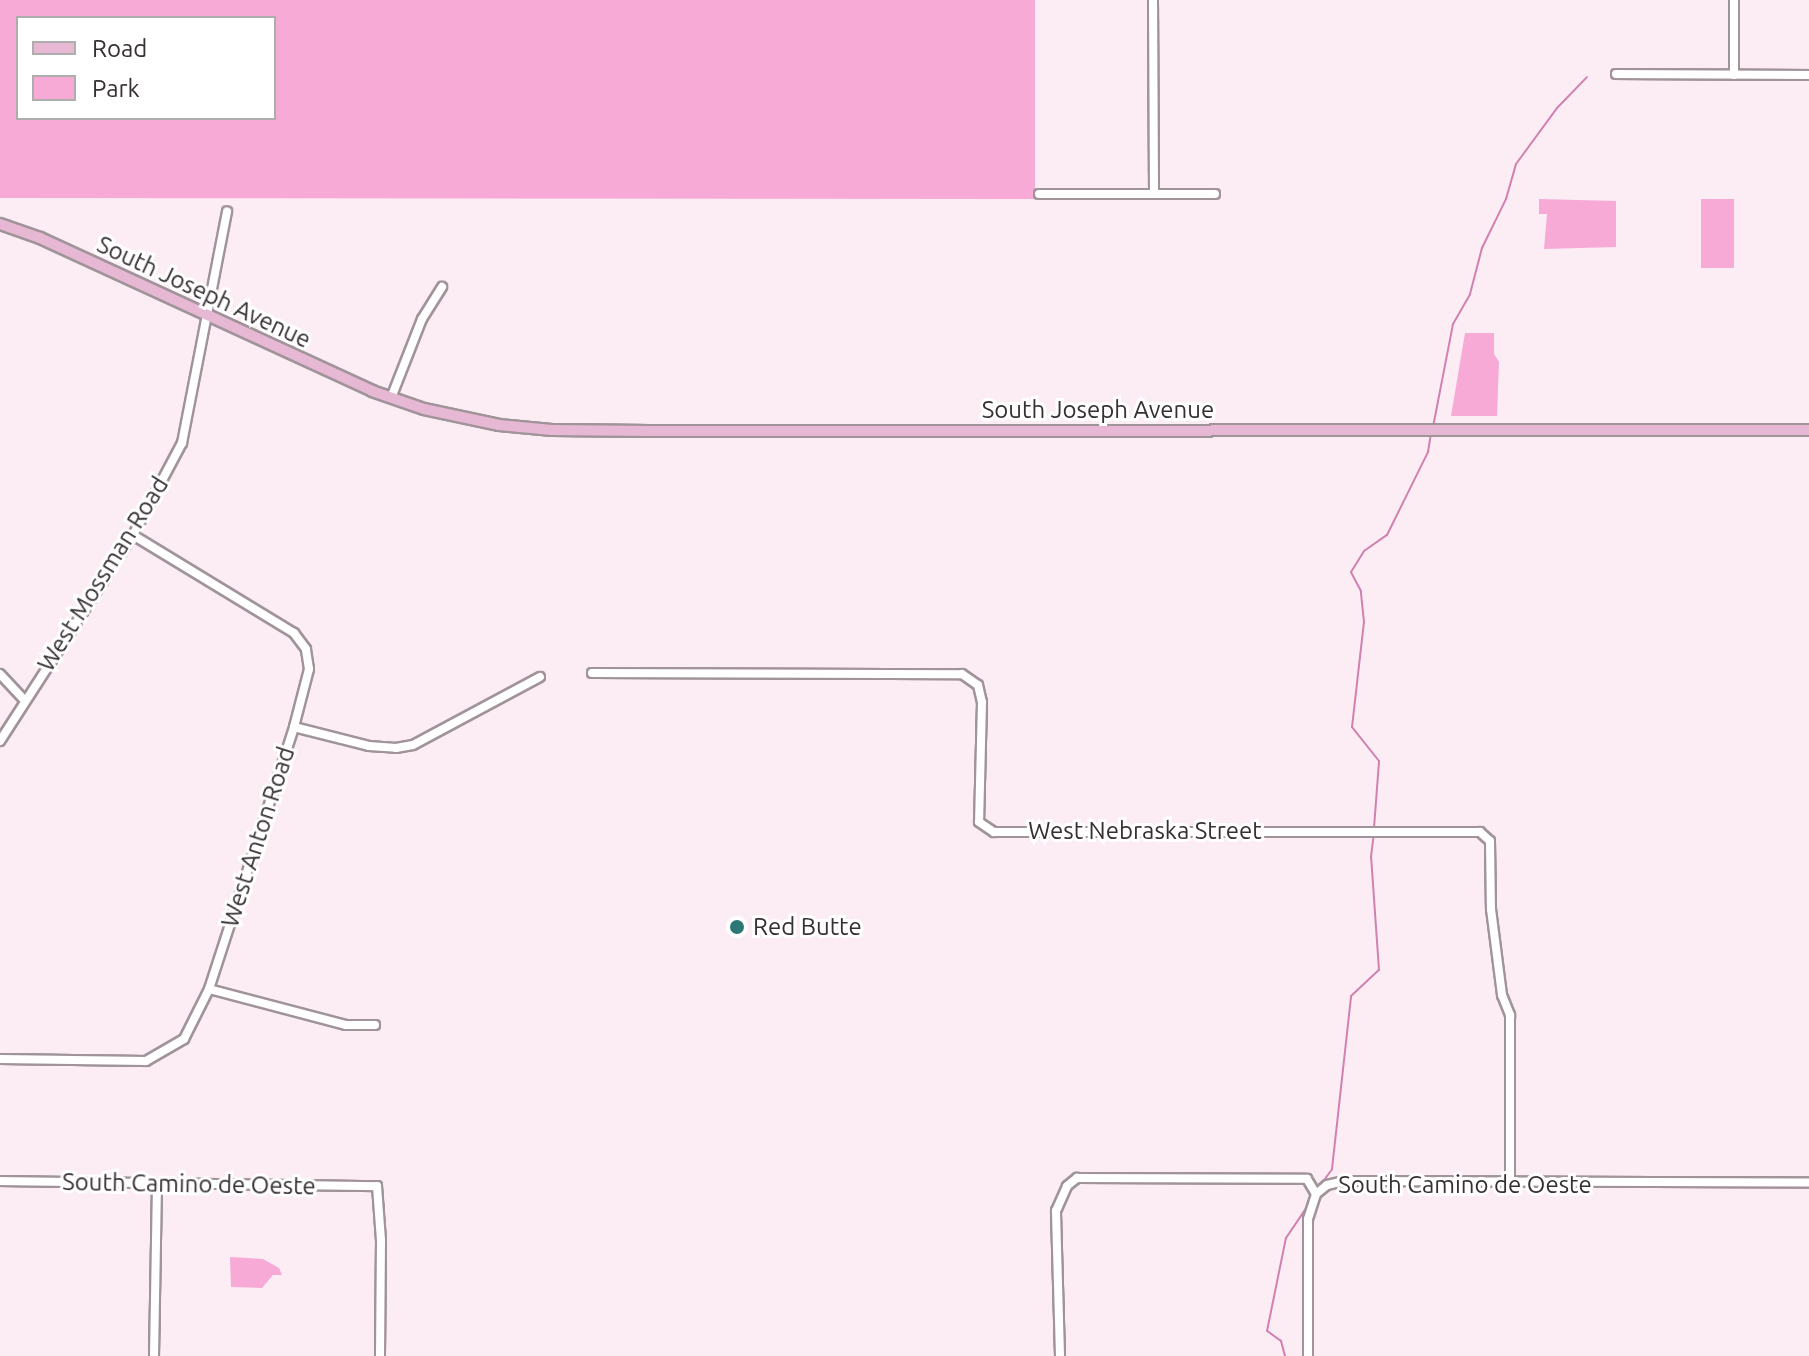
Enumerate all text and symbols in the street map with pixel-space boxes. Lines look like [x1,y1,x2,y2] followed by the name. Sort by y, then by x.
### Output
[16,16,276,120] legend
[92,35,147,62] text: Road
[92,75,140,102] text: Park
[93,230,315,354] street label: South Joseph Avenue
[982,396,1214,424] street label: South Joseph Avenue
[32,472,174,676] street label: West Mossman Road
[215,743,301,931] street label: West Anton Road
[1028,817,1262,845] street label: West Nebraska Street
[753,913,862,941] place label: Red Butte
[728,918,746,936] marker: Red Butte
[62,1167,316,1201] street label: South Camino de Oeste
[1338,1171,1592,1199] street label: South Camino de Oeste

